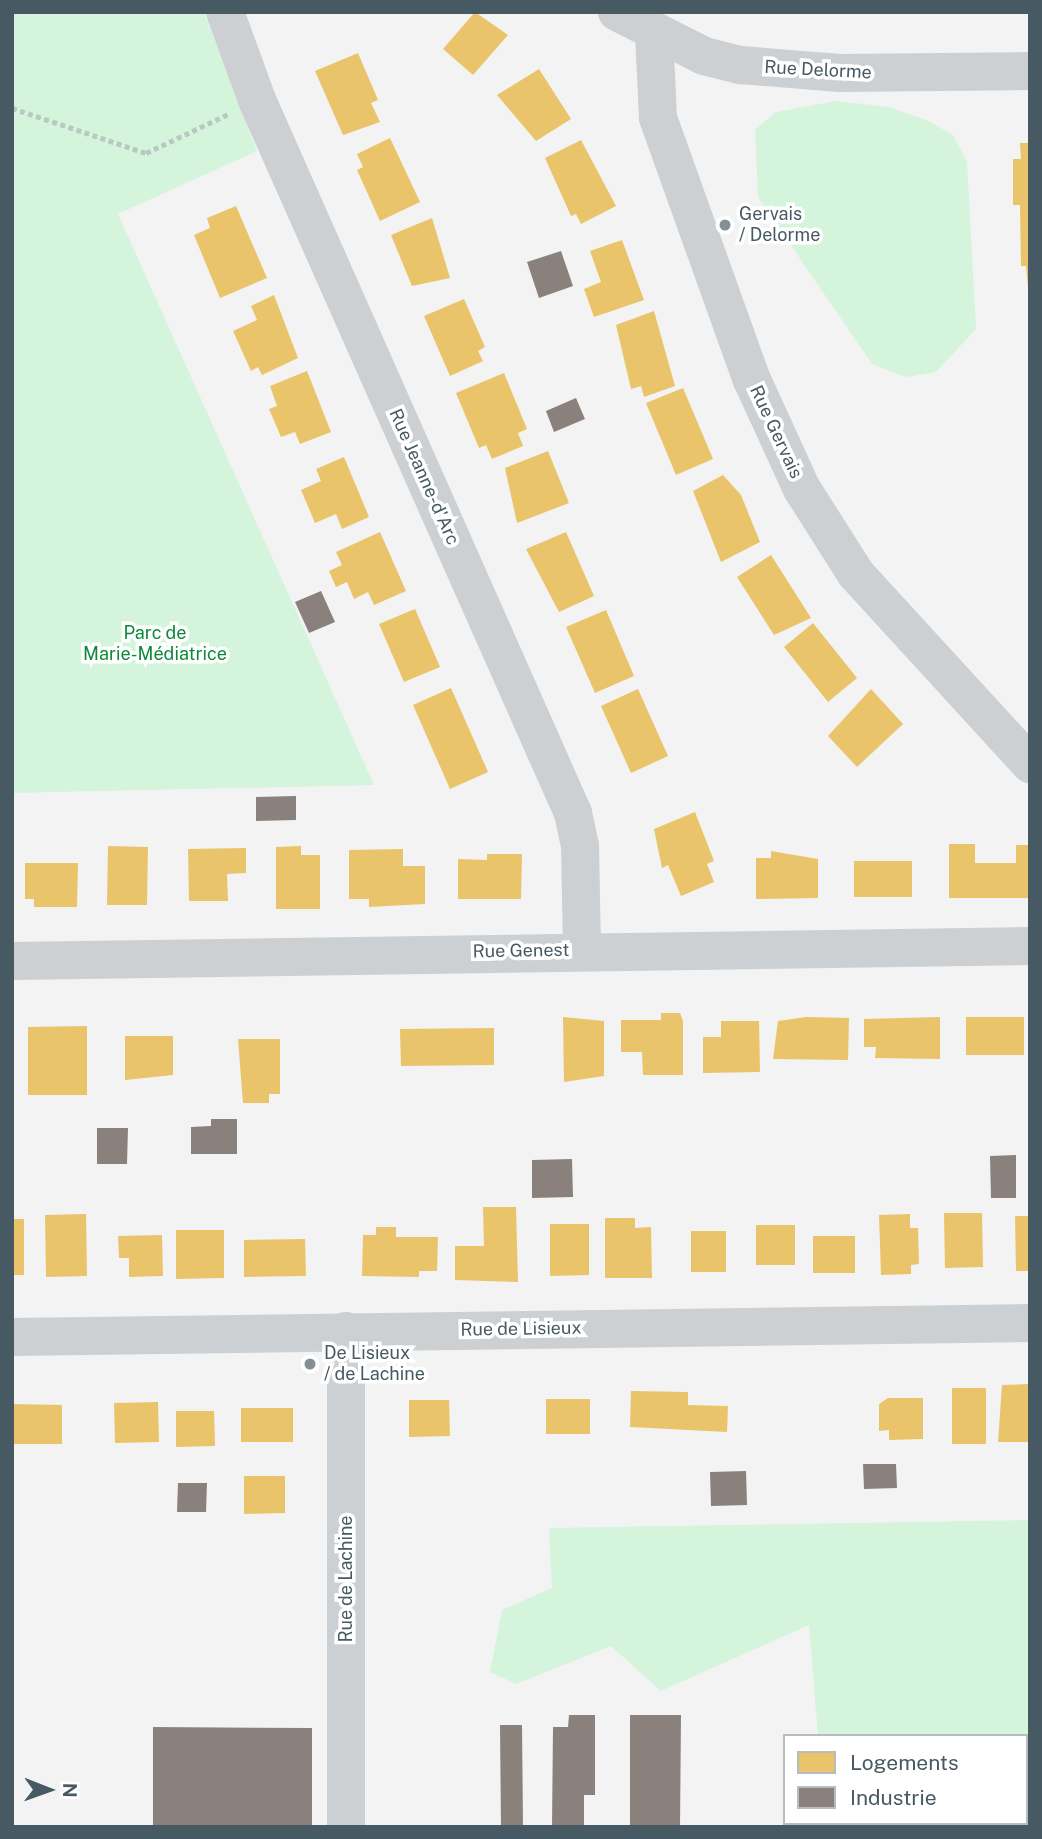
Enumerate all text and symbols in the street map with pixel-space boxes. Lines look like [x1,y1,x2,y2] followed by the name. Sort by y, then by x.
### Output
[764,56,872,84] street label: Rue Delorme
[739,204,820,246] place label: Gervais / Delorme
[717,217,733,233] marker: Gervais / Delorme
[745,382,807,482] street label: Rue Gervais
[384,406,464,548] street label: Rue Jeanne-d'Arc
[83,623,227,666] park label: Parc de Marie-Médiatrice
[472,939,570,963] street label: Rue Genest
[460,1317,582,1341] street label: Rue de Lisieux
[324,1343,425,1386] place label: De Lisieux / de Lachine
[302,1356,318,1372] marker: De Lisieux / de Lachine
[335,1515,357,1643] street label: Rue de Lachine
[783,1734,1028,1825] legend
[850,1750,959,1775] text: Logements
[14,1755,84,1825] north arrow
[59,1783,81,1798] text: N
[850,1785,937,1810] text: Industrie

